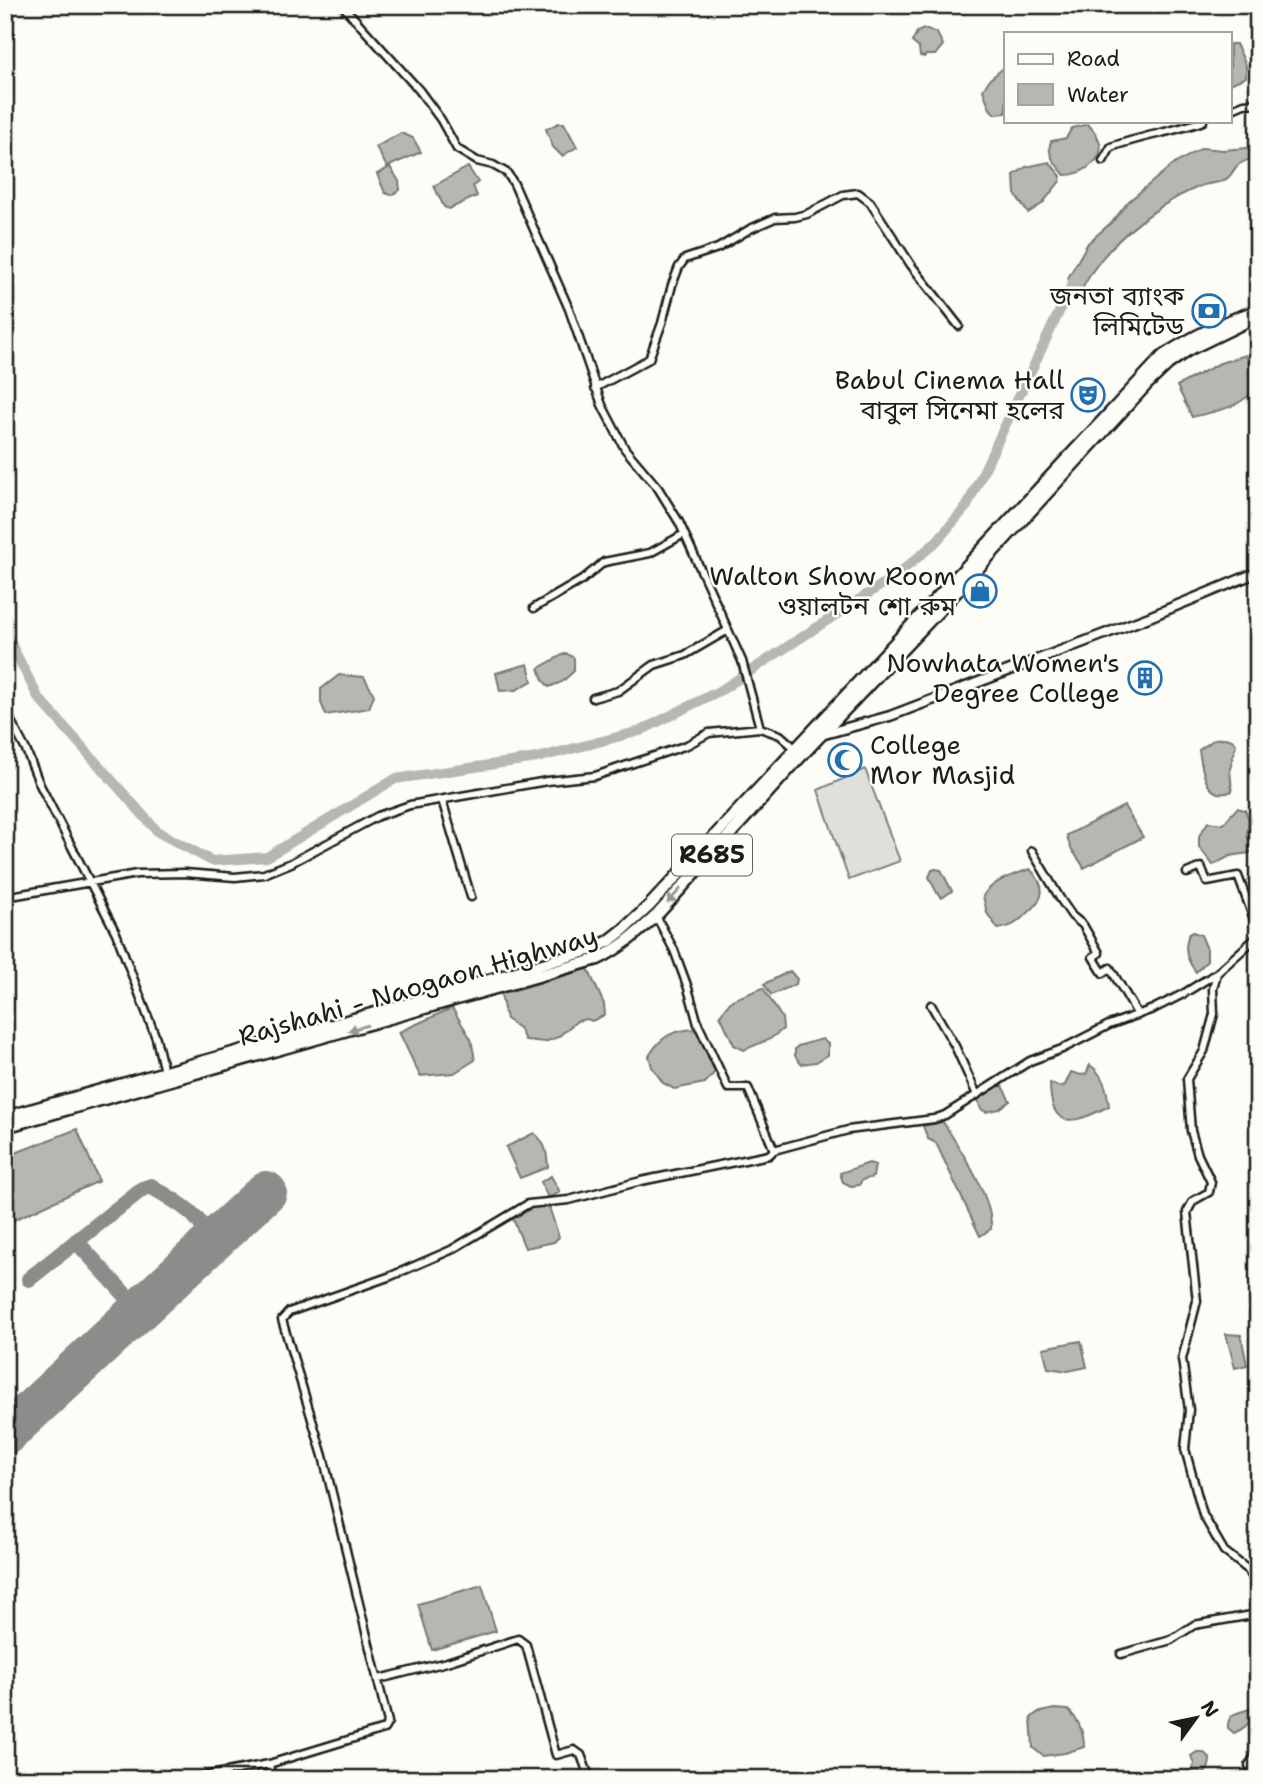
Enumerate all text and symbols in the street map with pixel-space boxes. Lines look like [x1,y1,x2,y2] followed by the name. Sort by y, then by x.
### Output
[1004,32,1232,122] legend
[1067,45,1120,73] text: Road
[1067,81,1129,109] text: Water
[1049,278,1185,343] place label: জনতা ব্যাংক লিমিটেড
[1190,292,1228,330] bank icon: জনতা ব্যাংক লিমিটেড
[835,362,1064,427] place label: Babul Cinema Hall বাবুল সিনেমা হলের
[1069,376,1107,414] theatre icon: Babul Cinema Hall বাবুল সিনেমা হলের
[709,558,957,623] place label: Walton Show Room ওয়ালটন শো রুম
[961,572,999,610] shop icon: Walton Show Room ওয়ালটন শো রুম
[886,645,1120,710] place label: Nowhata Women's Degree College
[1126,659,1164,697] building icon: Nowhata Women's Degree College
[870,727,1015,792] place label: College Mor Masjid
[826,741,864,779] mosque icon: College Mor Masjid
[672,834,752,876] road number: R685
[667,887,683,904] one-way arrow
[234,917,601,1054] street label: Rajshahi - Naogaon Highway
[347,1024,368,1034] one-way arrow
[1162,1682,1232,1752] north arrow
[1195,1696,1224,1722] text: N

